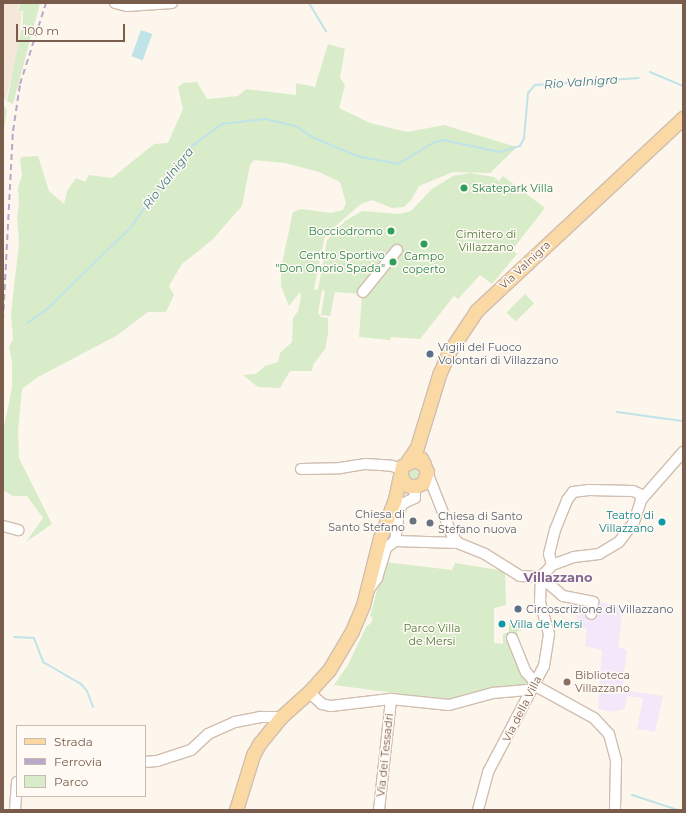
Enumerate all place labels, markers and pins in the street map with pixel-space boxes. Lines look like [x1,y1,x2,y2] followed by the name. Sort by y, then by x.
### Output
[472,181,553,195] place label: Skatepark Villa
[459,183,469,193] marker: Skatepark Villa
[309,224,383,238] place label: Bocciodromo
[386,226,396,236] marker: Bocciodromo
[419,239,429,249] marker: Campo coperto
[275,249,385,275] place label: Centro Sportivo "Don Onorio Spada"
[403,250,445,276] place label: Campo coperto
[388,257,398,267] marker: Centro Sportivo "Don Onorio Spada"
[438,341,558,367] place label: Vigili del Fuoco Volontari di Villazzano
[425,349,435,359] marker: Vigili del Fuoco Volontari di Villazzano
[328,508,405,534] place label: Chiesa di Santo Stefano
[599,509,654,535] place label: Teatro di Villazzano
[438,510,523,536] place label: Chiesa di Santo Stefano nuova
[408,516,418,526] marker: Chiesa di Santo Stefano
[657,517,667,527] marker: Teatro di Villazzano
[425,518,435,528] marker: Chiesa di Santo Stefano nuova
[526,602,674,616] place label: Circoscrizione di Villazzano
[513,604,523,614] marker: Circoscrizione di Villazzano
[510,617,583,631] place label: Villa de Mersi
[497,619,507,629] marker: Villa de Mersi
[575,669,630,695] place label: Biblioteca Villazzano
[562,677,572,687] marker: Biblioteca Villazzano

